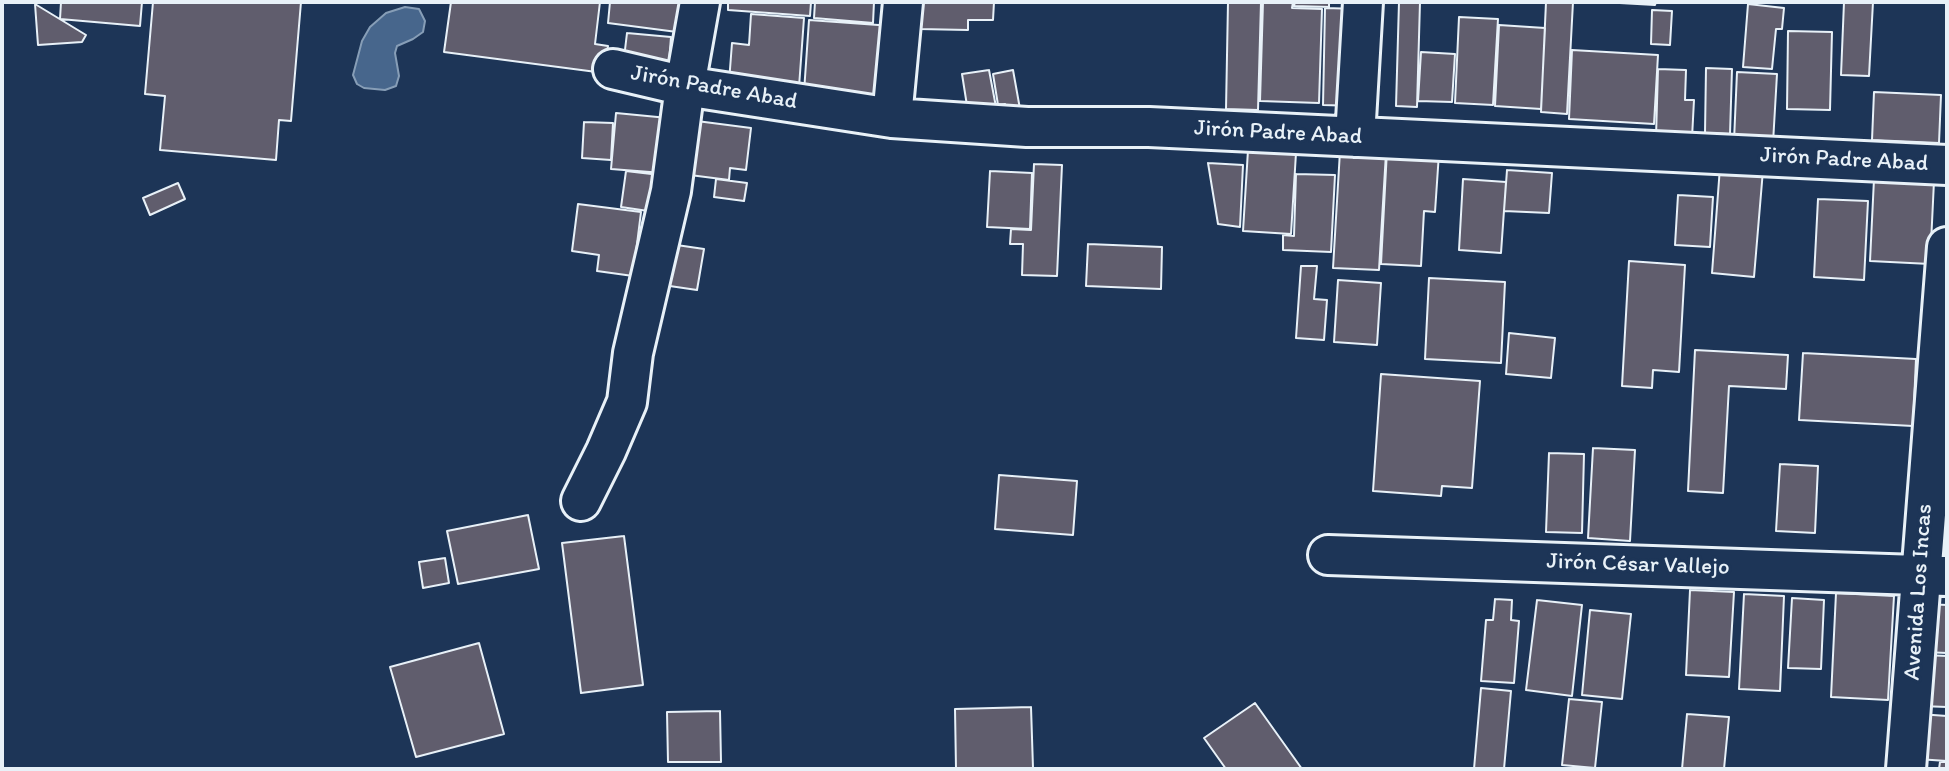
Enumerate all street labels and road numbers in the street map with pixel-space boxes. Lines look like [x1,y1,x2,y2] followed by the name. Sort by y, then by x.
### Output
[629,60,799,116] street label: Jirón Padre Abad
[1193,115,1363,151] street label: Jirón Padre Abad
[1759,142,1929,178] street label: Jirón Padre Abad
[1899,503,1939,681] street label: Avenida Los Incas
[1546,548,1730,582] street label: Jirón César Vallejo

